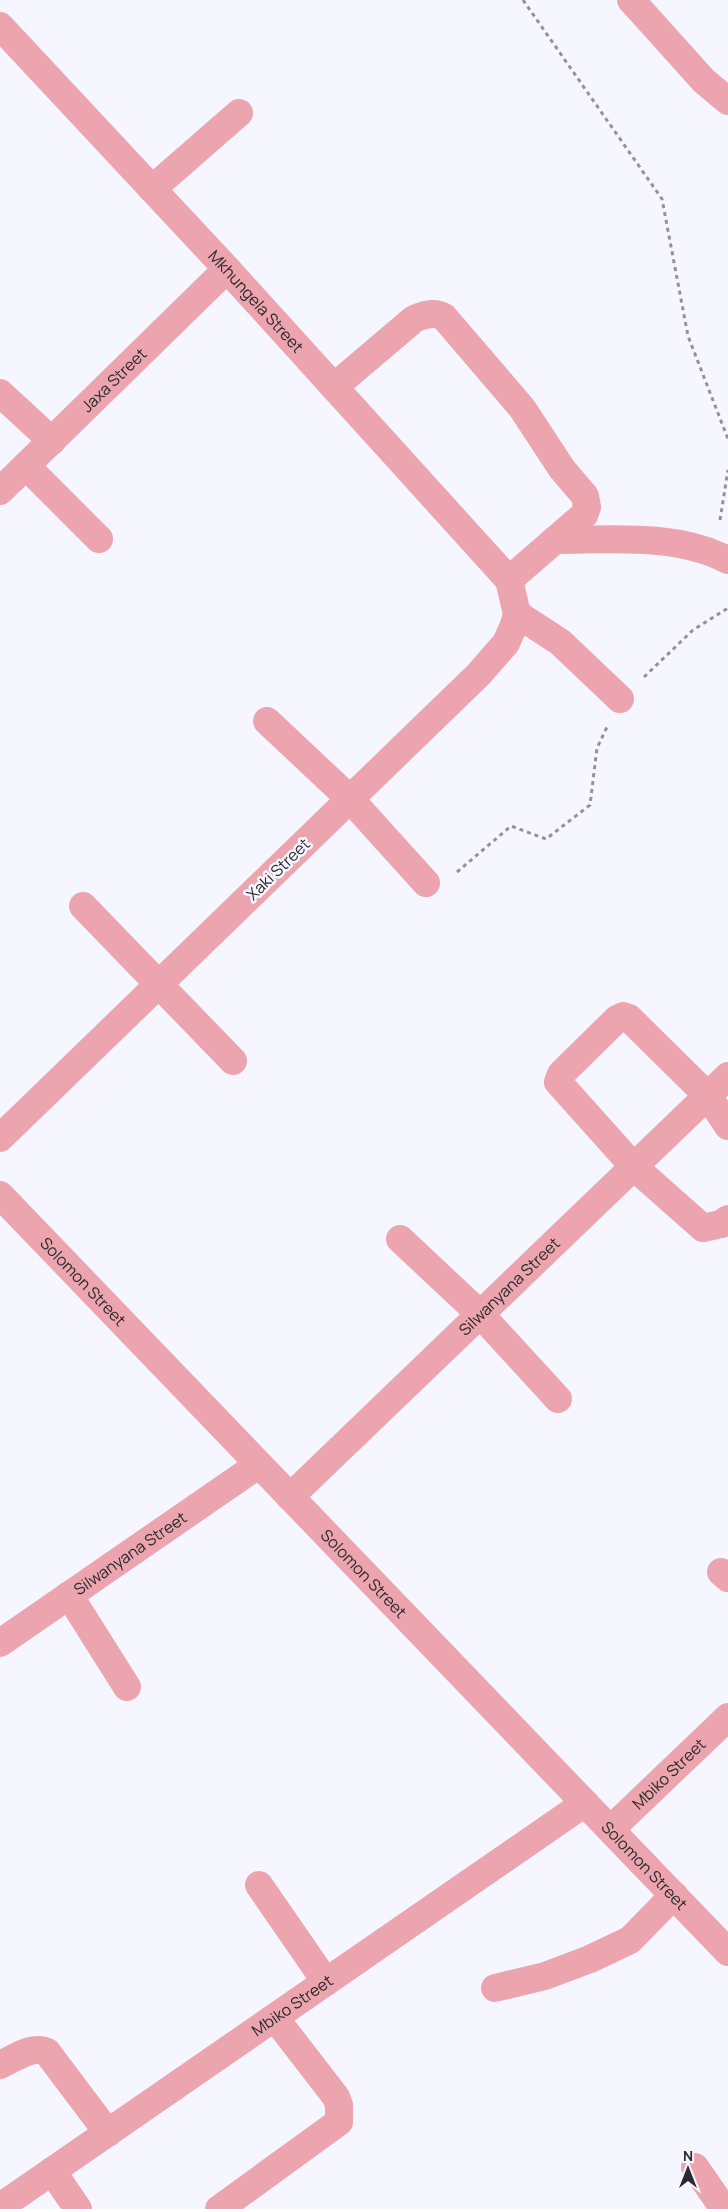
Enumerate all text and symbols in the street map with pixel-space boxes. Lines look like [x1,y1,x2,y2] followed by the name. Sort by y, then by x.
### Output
[204,245,309,357] street label: Mkhungela Street
[76,343,151,417] street label: Jaxa Street
[241,833,315,905] street label: Xaki Street
[35,1232,131,1331] street label: Solomon Street
[454,1232,565,1340] street label: Silwanyana Street
[69,1506,191,1600] street label: Silwanyana Street
[316,1524,412,1623] street label: Solomon Street
[627,1733,710,1814] street label: Mbiko Street
[597,1816,693,1915] street label: Solomon Street
[247,1969,337,2041] street label: Mbiko Street
[663,2144,713,2194] north arrow
[683,2146,693,2165] text: N

